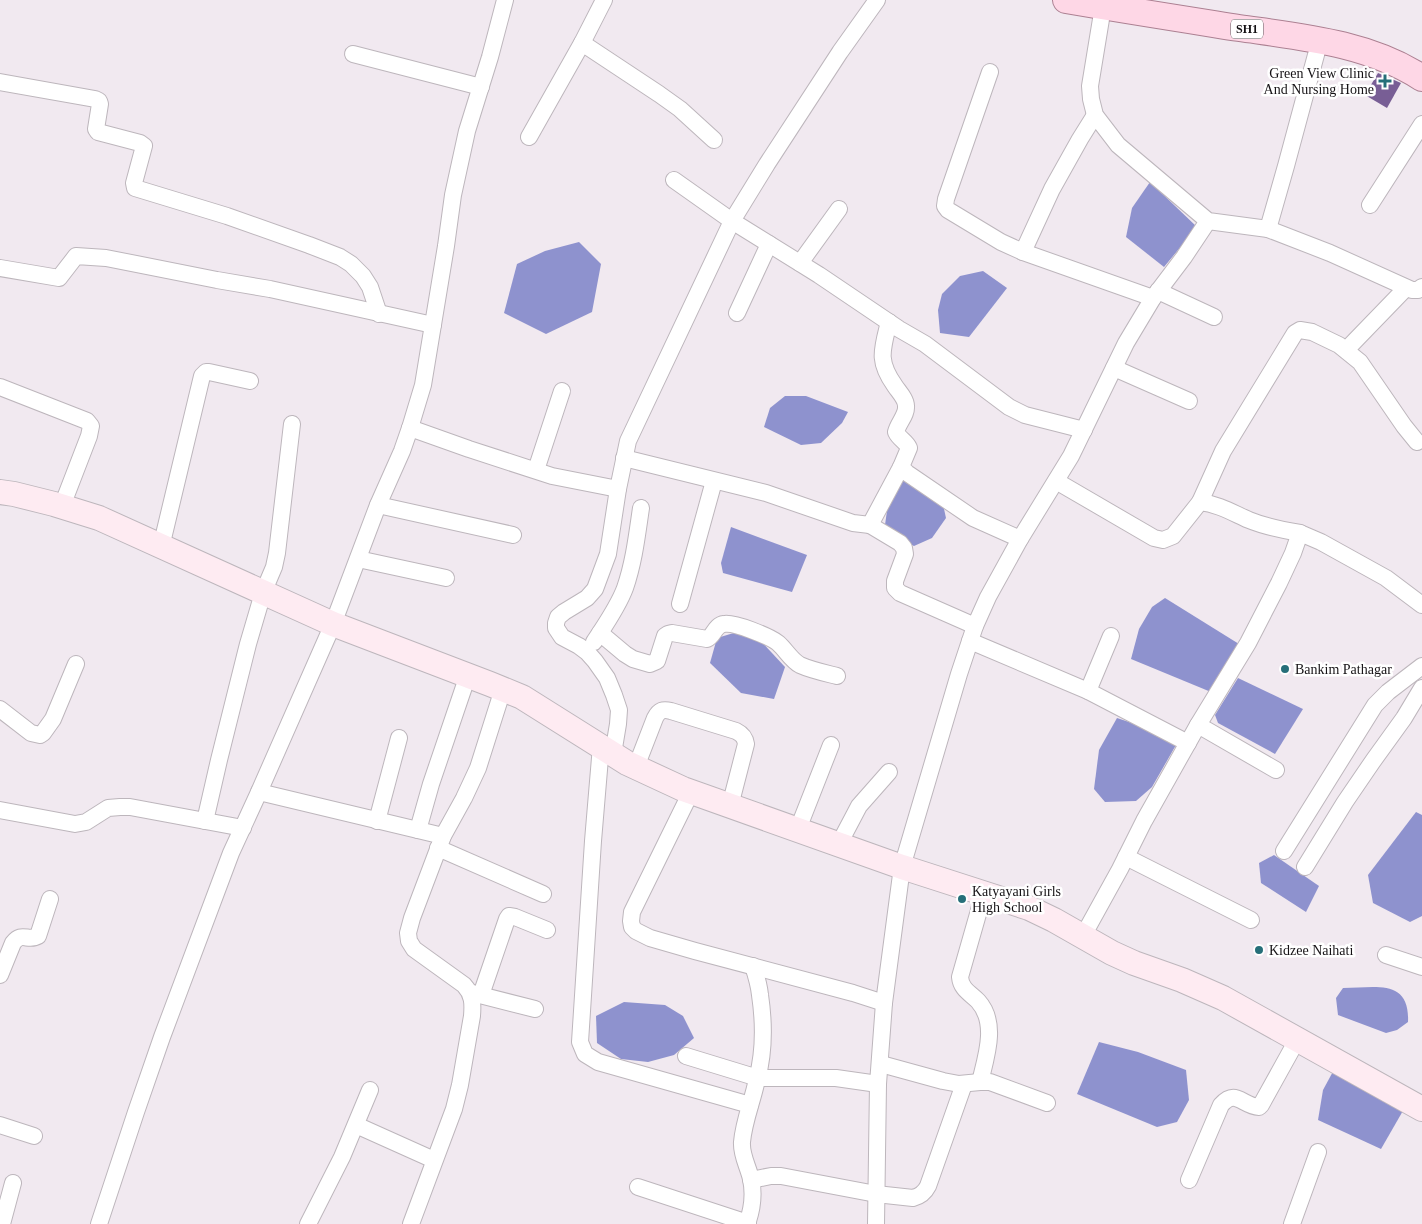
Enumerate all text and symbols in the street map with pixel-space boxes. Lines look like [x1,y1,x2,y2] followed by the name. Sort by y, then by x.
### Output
[1231,20,1263,38] road number: SH1
[1264,66,1374,97] place label: Green View Clinic And Nursing Home
[1378,74,1392,88] marker: Green View Clinic And Nursing Home
[1295,662,1392,677] place label: Bankim Pathagar
[1279,663,1291,675] marker: Bankim Pathagar
[972,884,1061,915] place label: Katyayani Girls High School
[956,893,968,905] marker: Katyayani Girls High School
[1269,943,1353,958] place label: Kidzee Naihati
[1253,944,1265,956] marker: Kidzee Naihati

